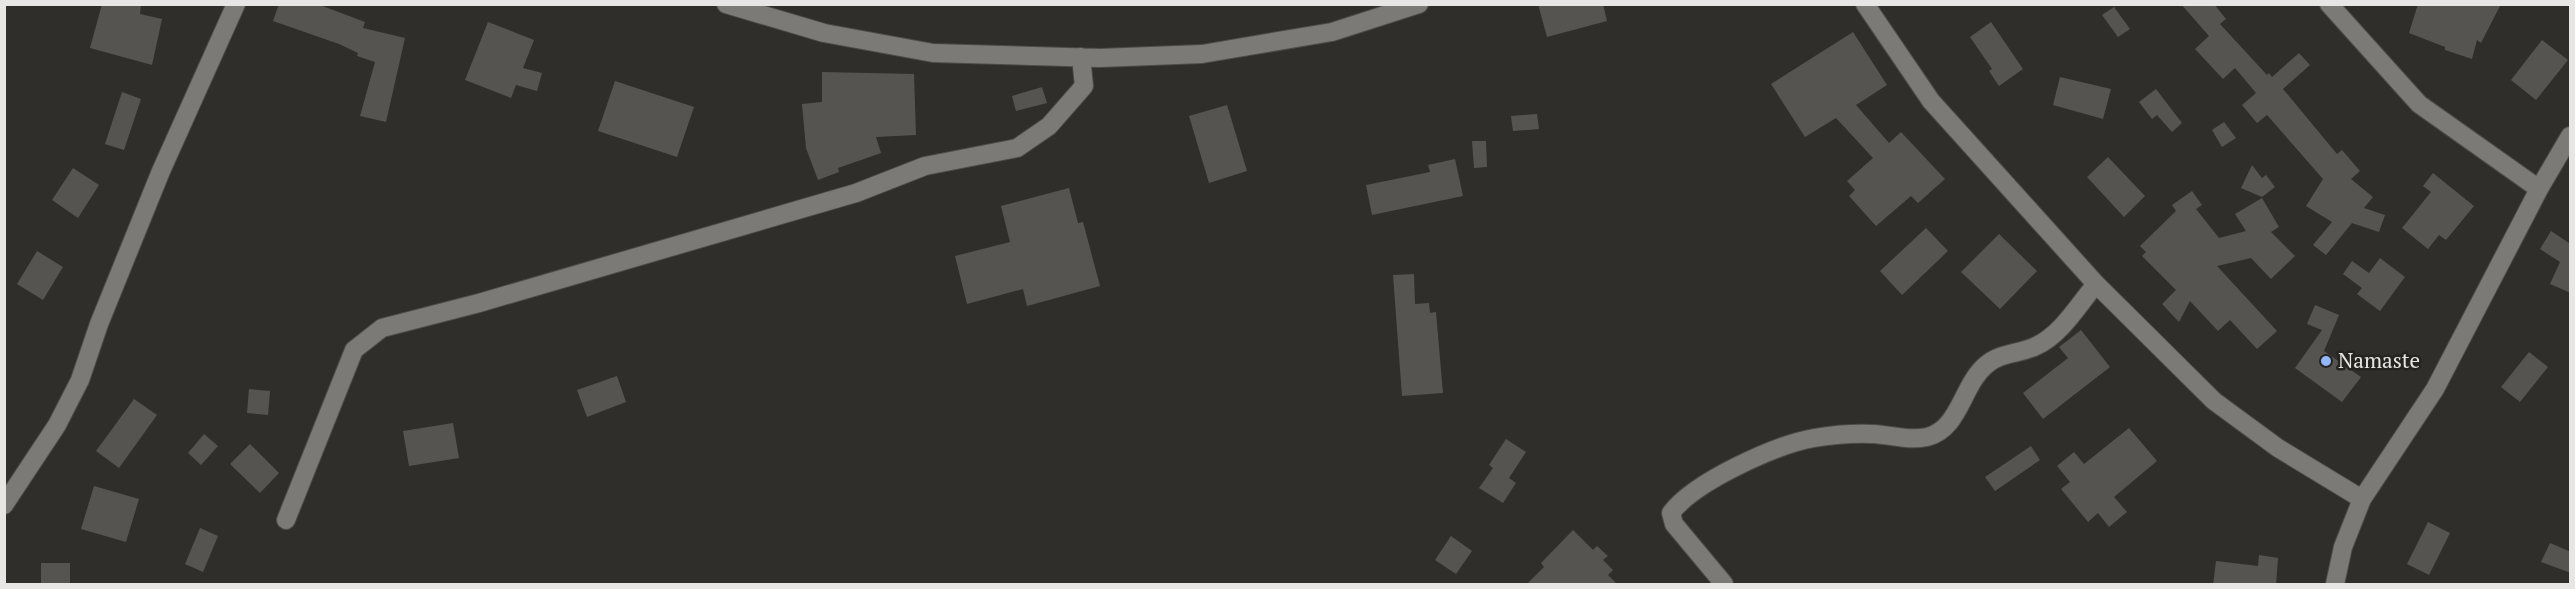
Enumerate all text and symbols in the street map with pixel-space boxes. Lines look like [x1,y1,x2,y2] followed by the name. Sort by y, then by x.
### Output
[2338,346,2420,374] place label: Namaste
[2319,354,2333,368] marker: Namaste

